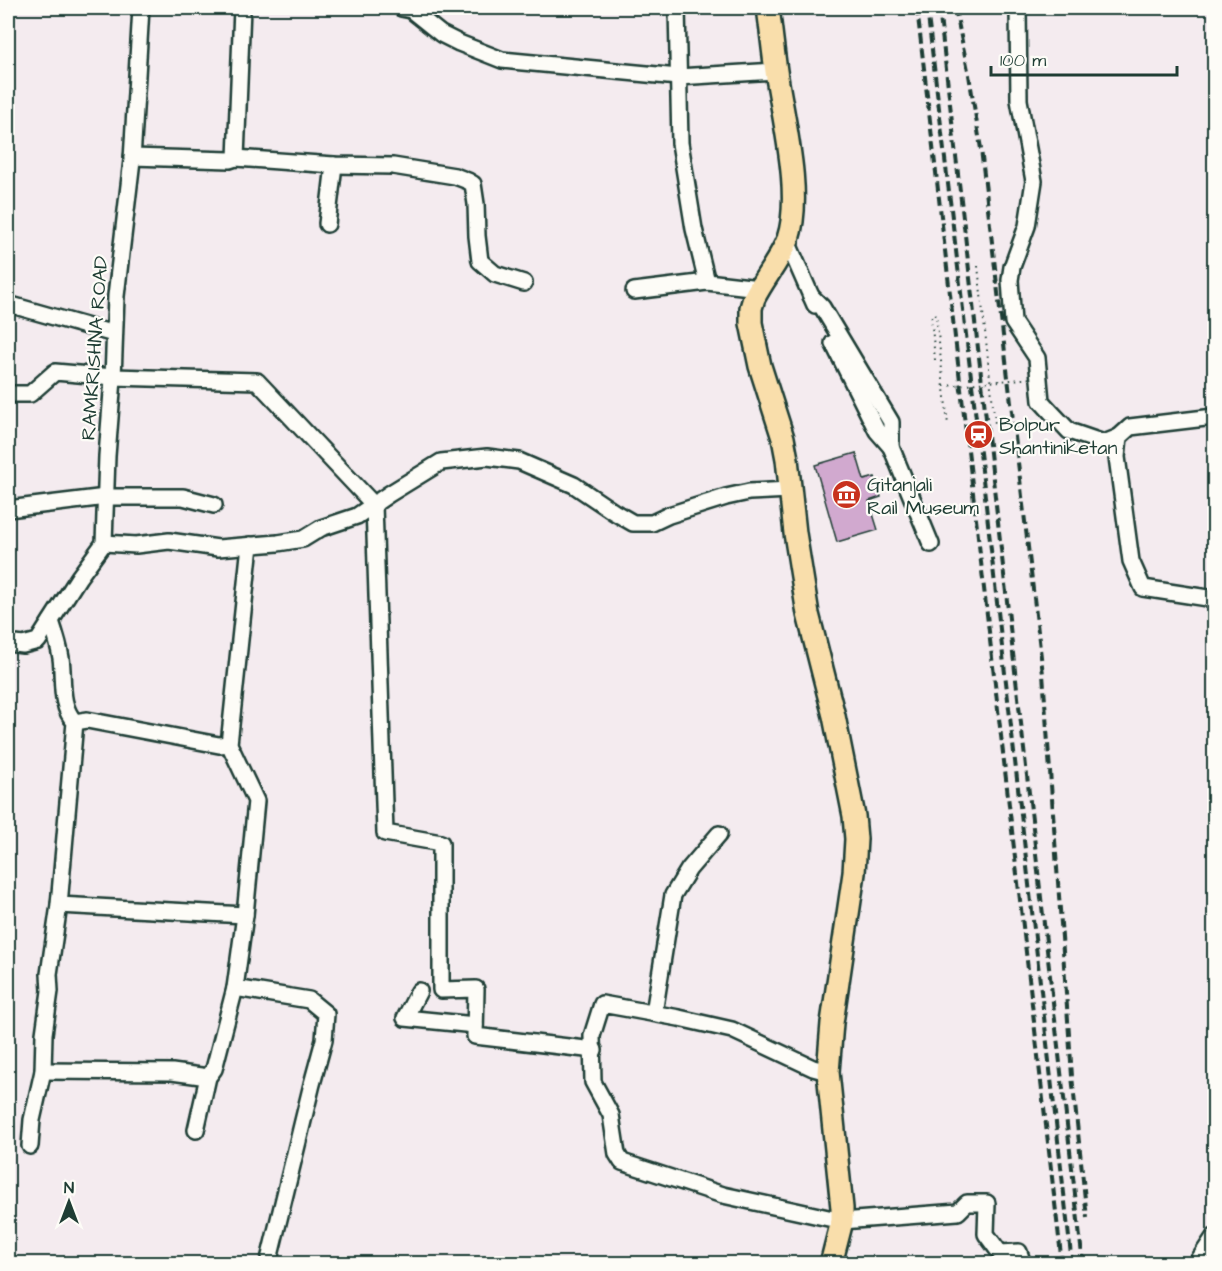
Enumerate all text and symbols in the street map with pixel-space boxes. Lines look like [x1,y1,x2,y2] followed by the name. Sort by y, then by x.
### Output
[991,39,1177,77] scale bar
[1000,48,1046,73] text: 100 m
[75,255,115,441] street label: RAMKRISHNA ROAD
[999,411,1117,462] place label: Bolpur Shantiniketan
[962,419,994,451] station icon: Bolpur Shantiniketan
[867,471,979,522] place label: Gitanjali Rail Museum
[830,479,862,511] museum icon: Gitanjali Rail Museum
[39,1172,99,1232] north arrow
[64,1177,74,1199] text: N

